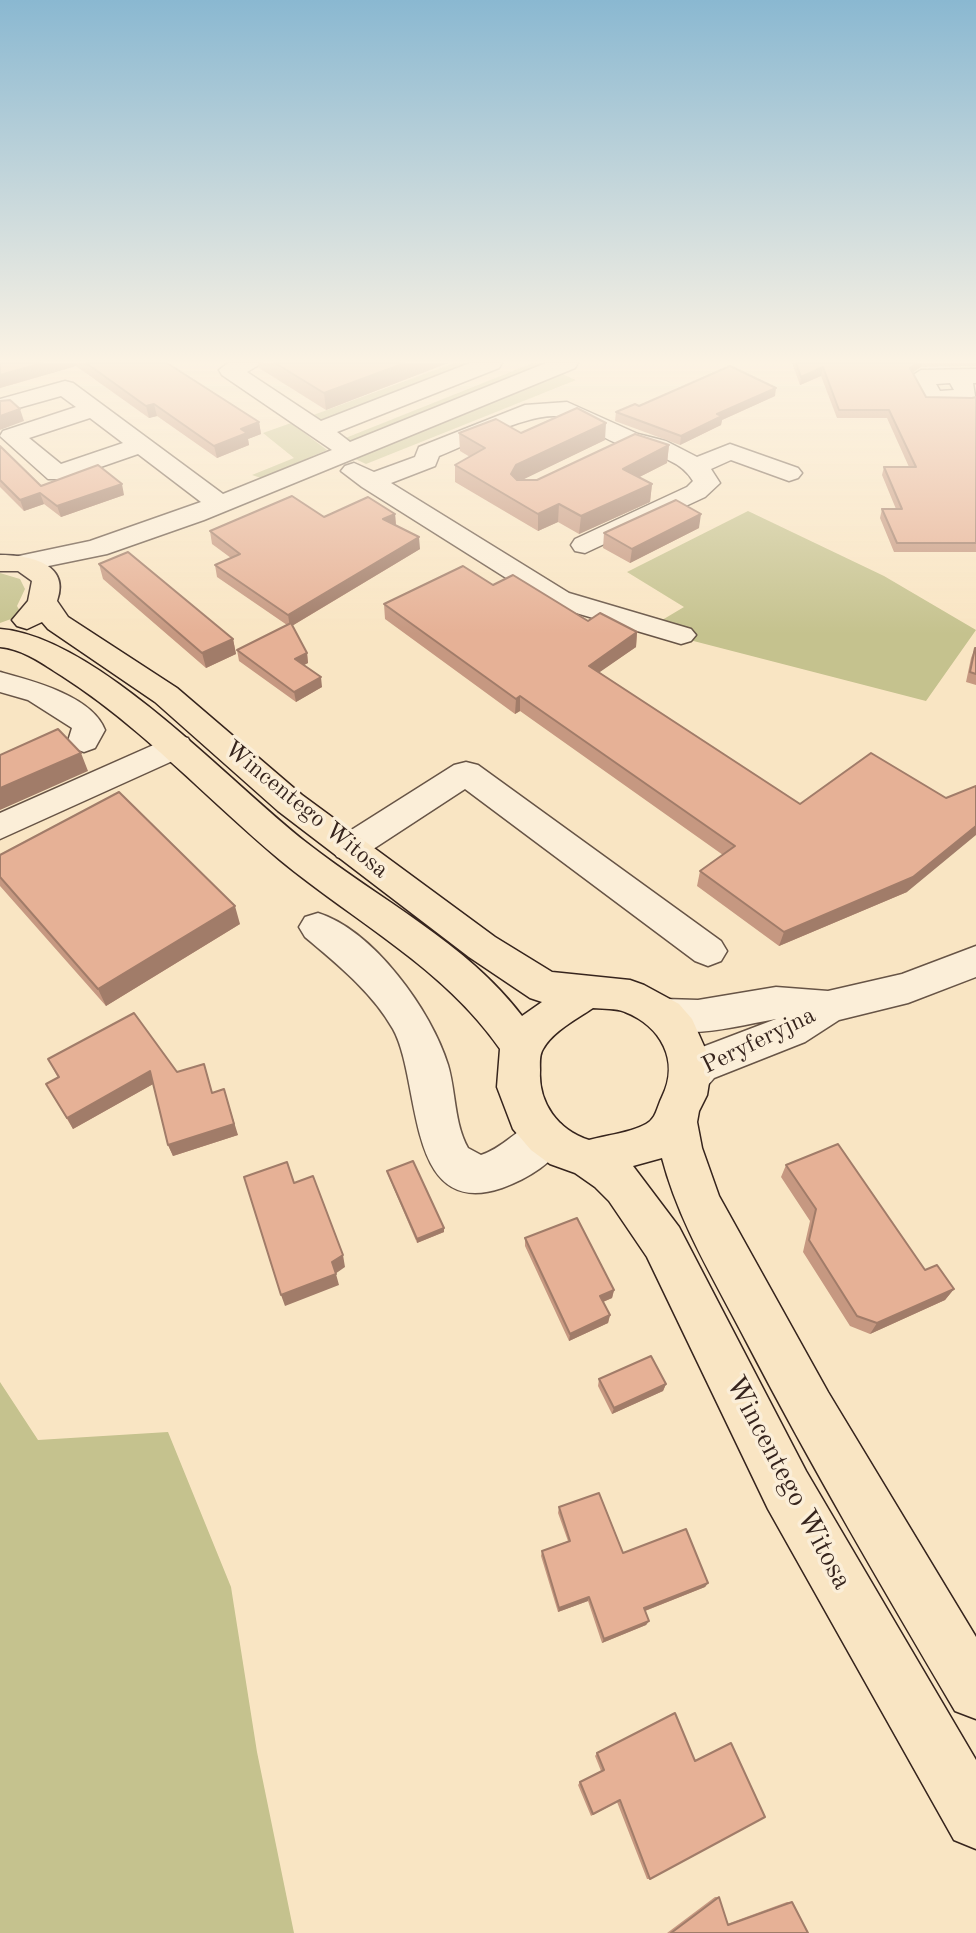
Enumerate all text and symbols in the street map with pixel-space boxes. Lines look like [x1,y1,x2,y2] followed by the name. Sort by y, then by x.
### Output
[218,735,394,885] street label: Wincentego Witosa
[698,1001,820,1081] street label: Peryferyjna
[718,1370,858,1596] street label: Wincentego Witosa

